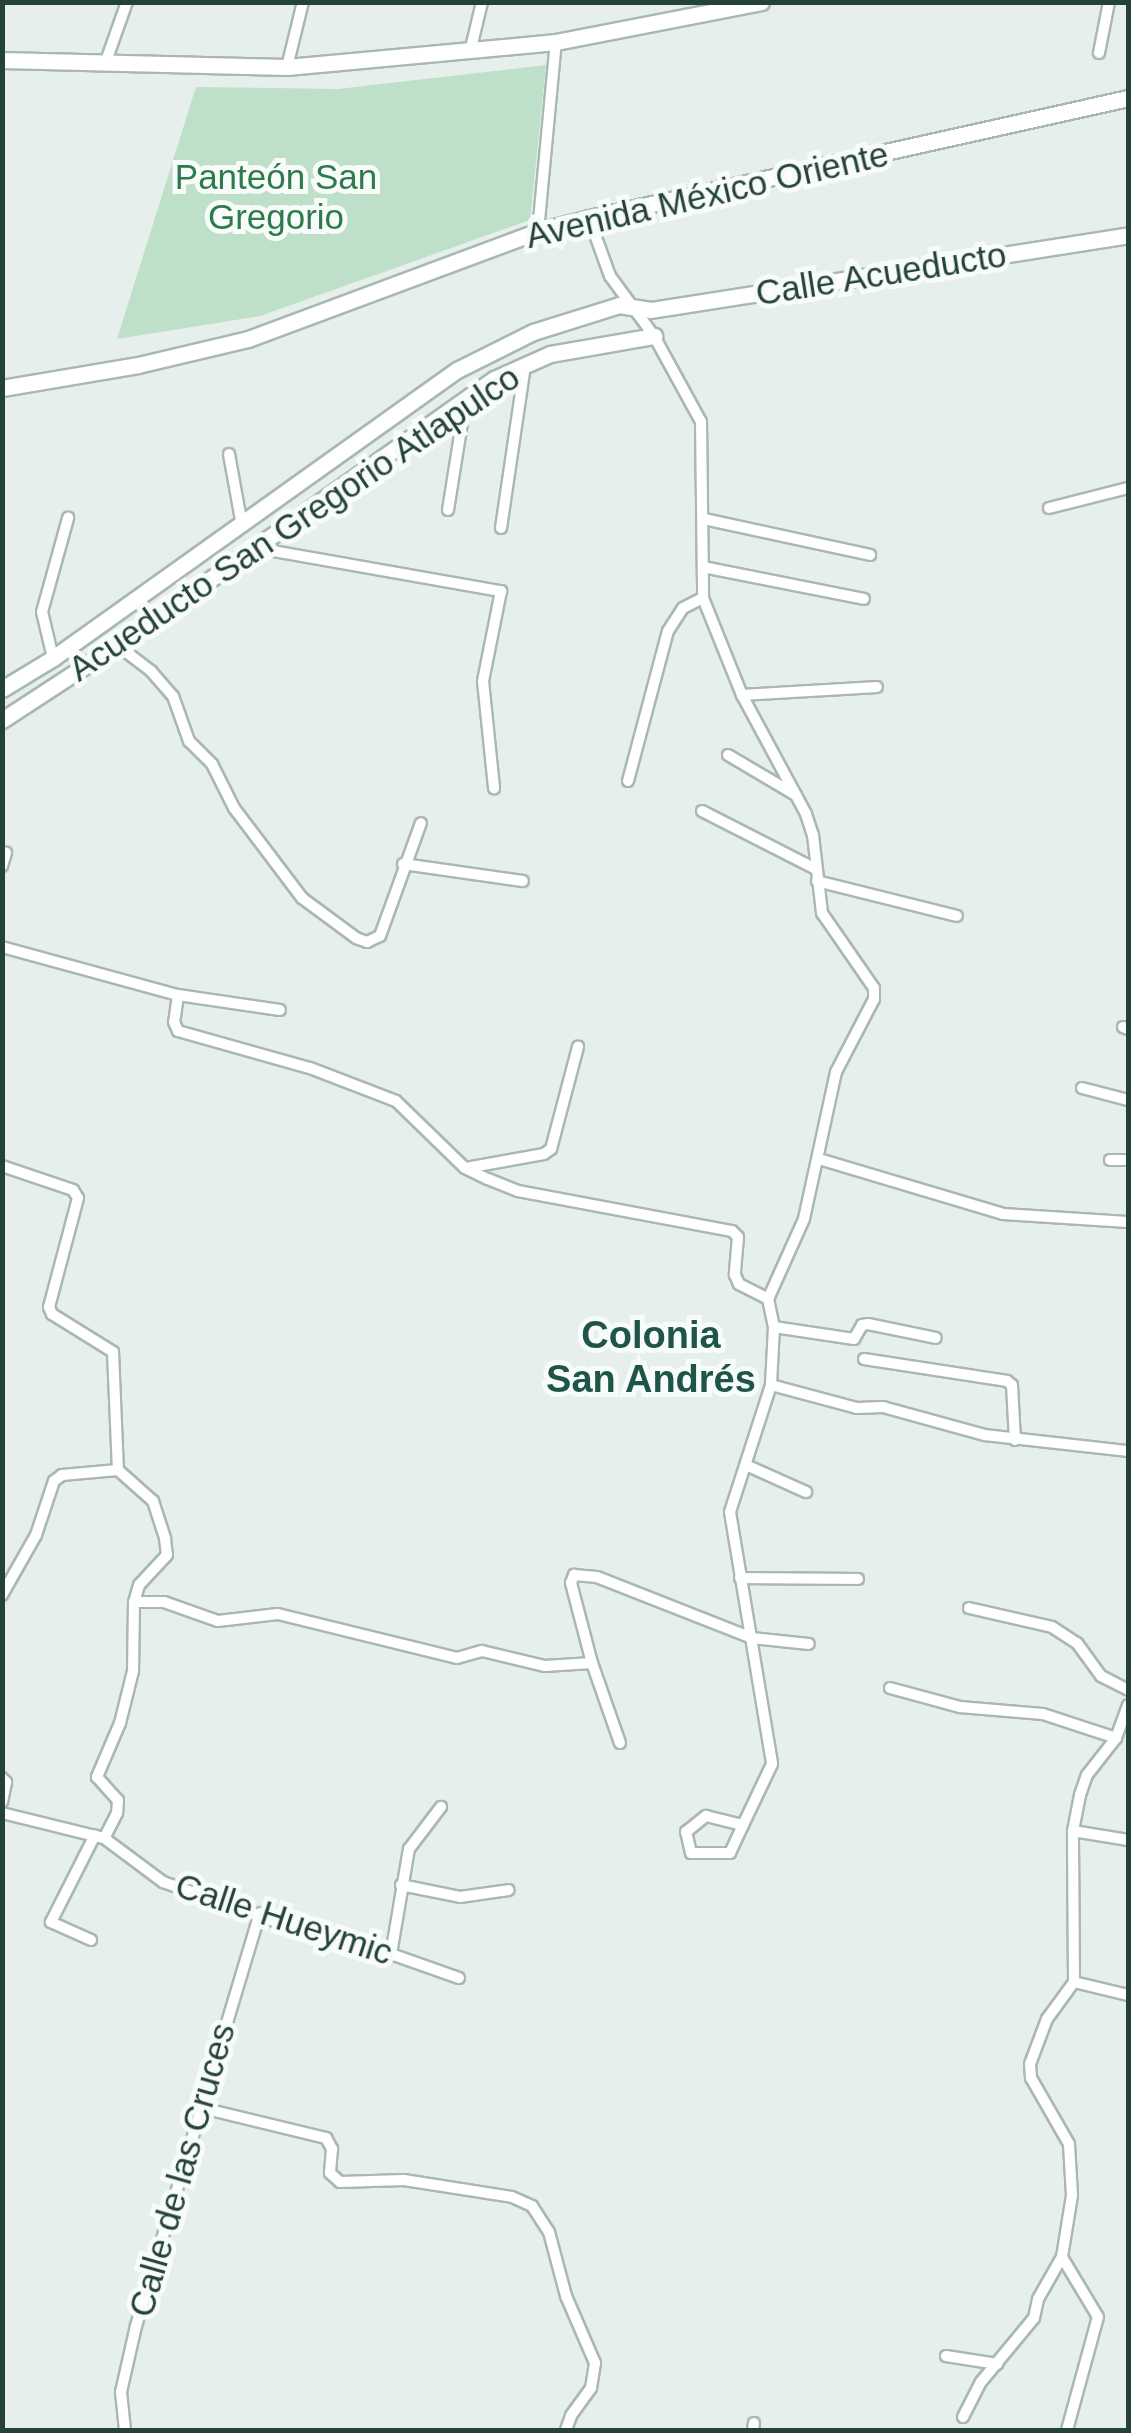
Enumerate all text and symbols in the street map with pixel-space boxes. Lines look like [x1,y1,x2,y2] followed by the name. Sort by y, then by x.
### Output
[522,133,892,257] street label: Avenida México Oriente
[175,156,377,238] park label: Panteón San Gregorio
[752,233,1010,315] street label: Calle Acueducto
[60,355,528,691] street label: Acueducto San Gregorio Atlapulco
[545,1313,757,1402] district label: Colonia San Andrés
[170,1864,398,1974] street label: Calle Hueymic
[120,2018,244,2322] street label: Calle de las Cruces

